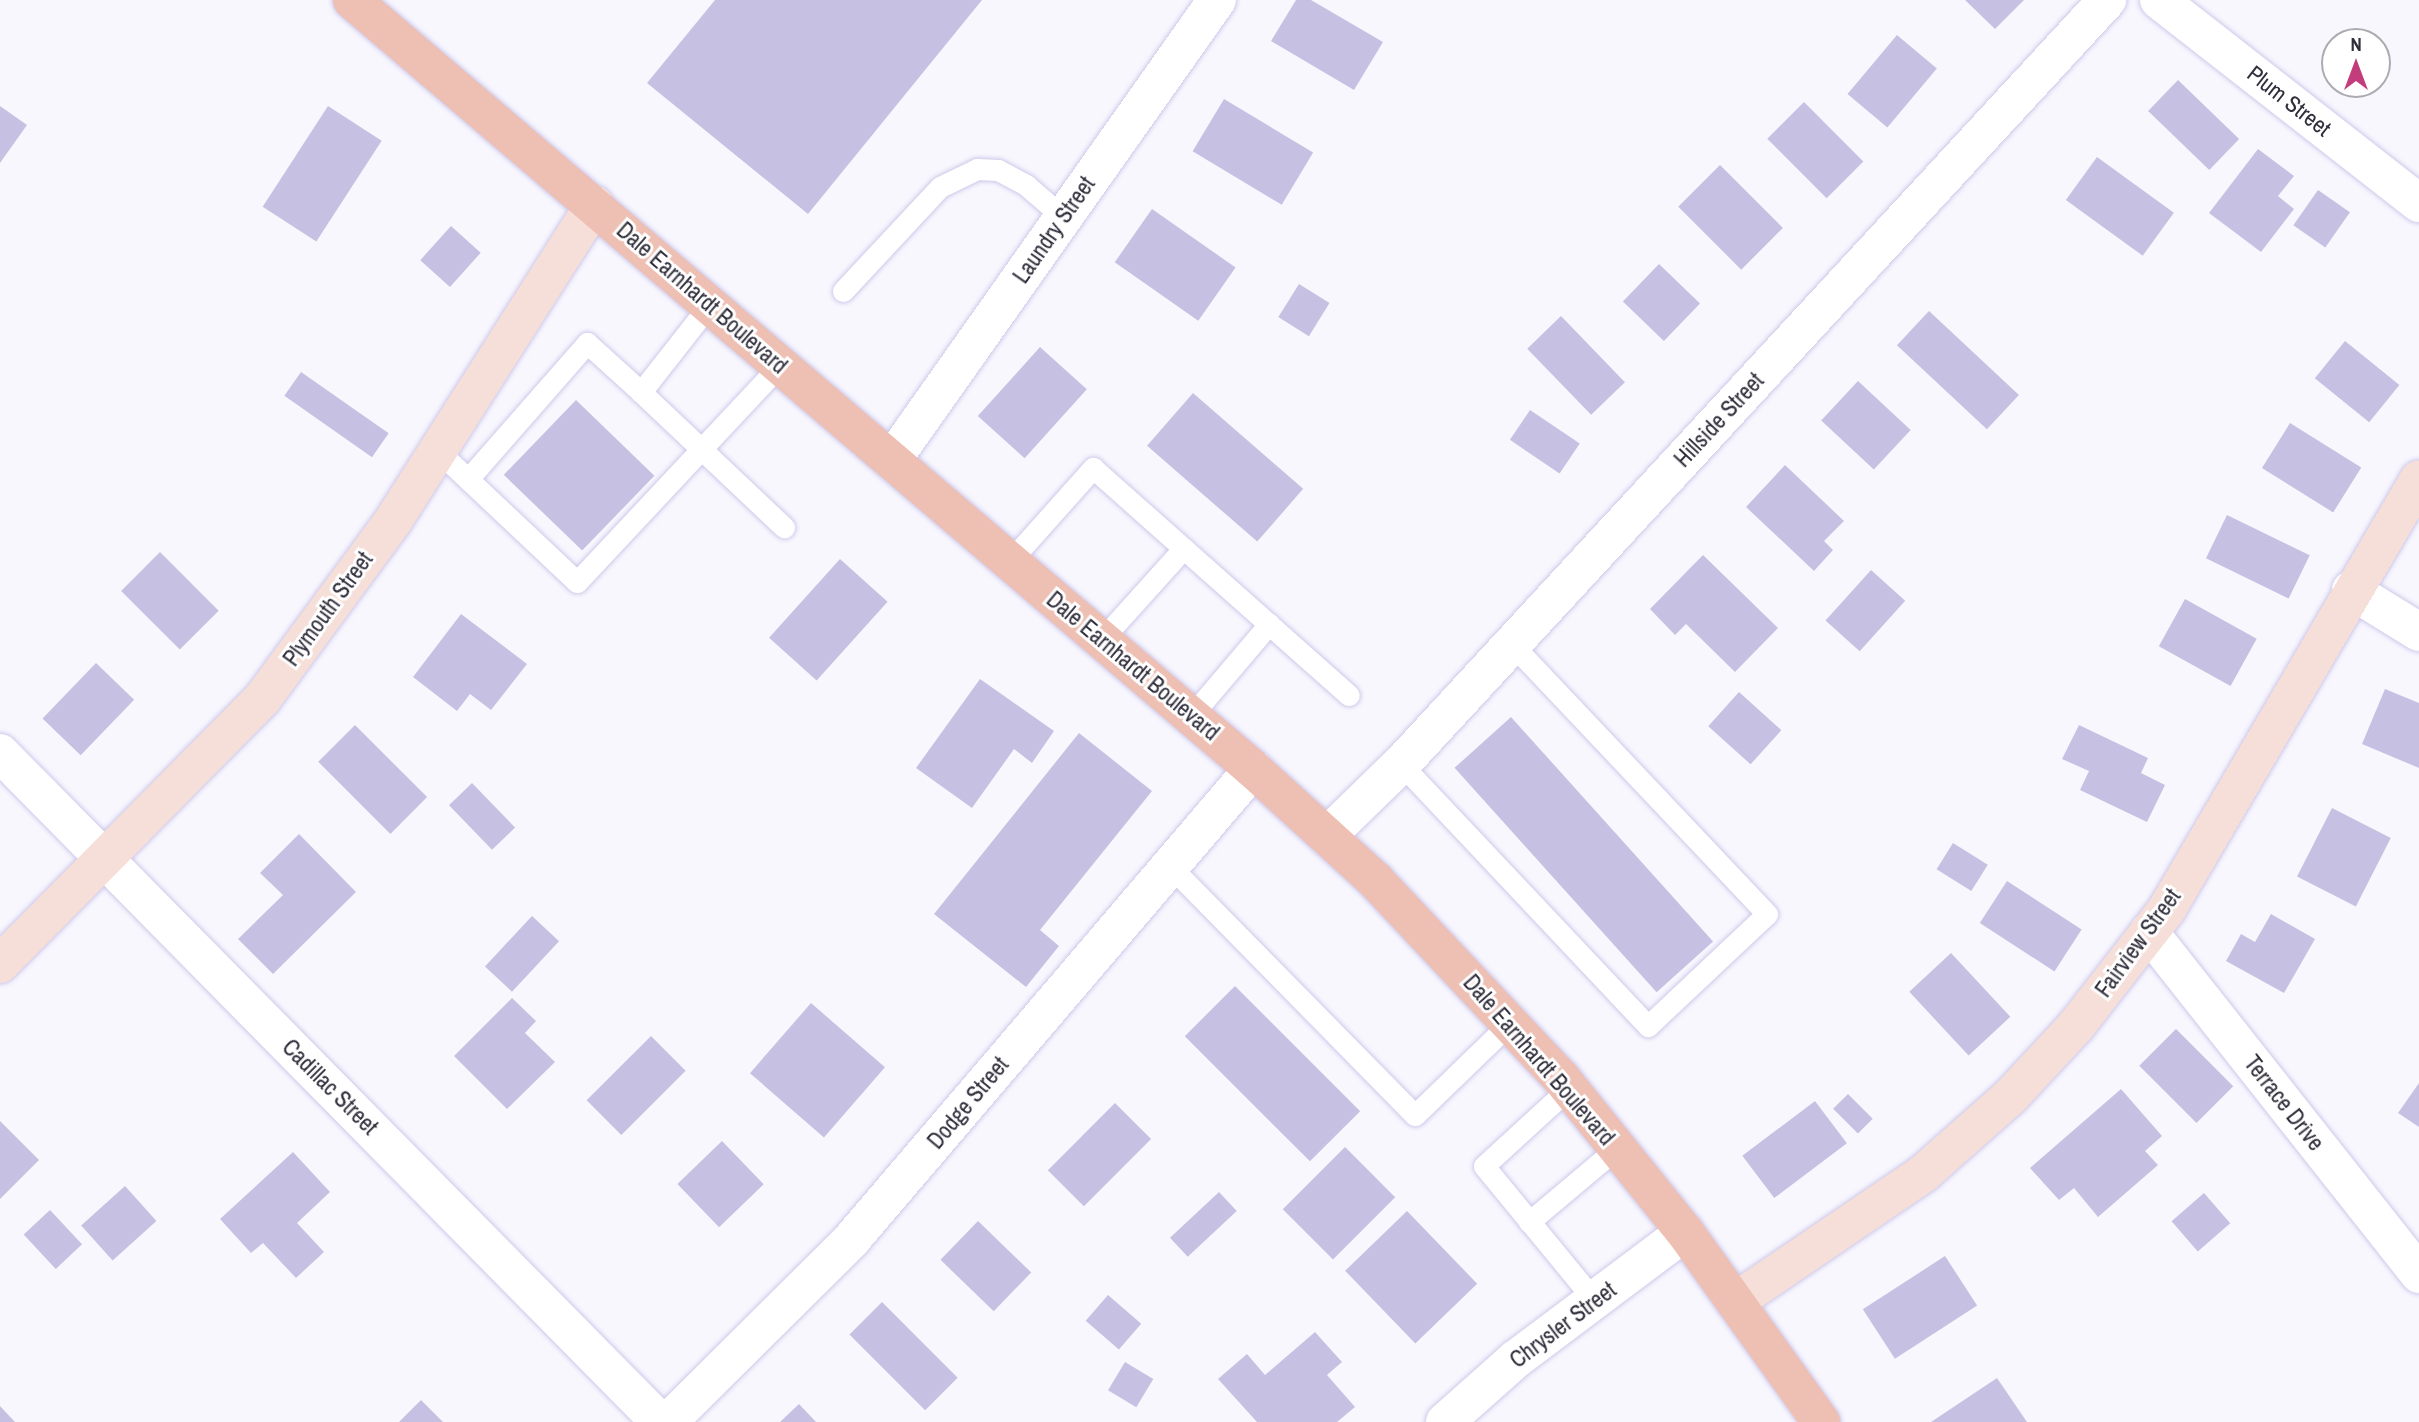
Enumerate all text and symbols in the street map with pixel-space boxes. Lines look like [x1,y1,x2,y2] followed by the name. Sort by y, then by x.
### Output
[2321,28,2391,98] north arrow
[2350,31,2362,57] text: N
[2242,60,2336,142] street label: Plum Street
[1007,171,1101,289] street label: Laundry Street
[611,216,793,380] street label: Dale Earnhardt Boulevard
[1669,367,1769,473] street label: Hillside Street
[277,547,379,671] street label: Plymouth Street
[1041,586,1225,746] street label: Dale Earnhardt Boulevard
[2090,884,2186,1002] street label: Fairview Street
[1457,969,1621,1151] street label: Dale Earnhardt Boulevard
[277,1034,383,1140] street label: Cadillac Street
[2238,1050,2330,1156] street label: Terrace Drive
[922,1052,1014,1154] street label: Dodge Street
[1504,1276,1622,1374] street label: Chrysler Street

